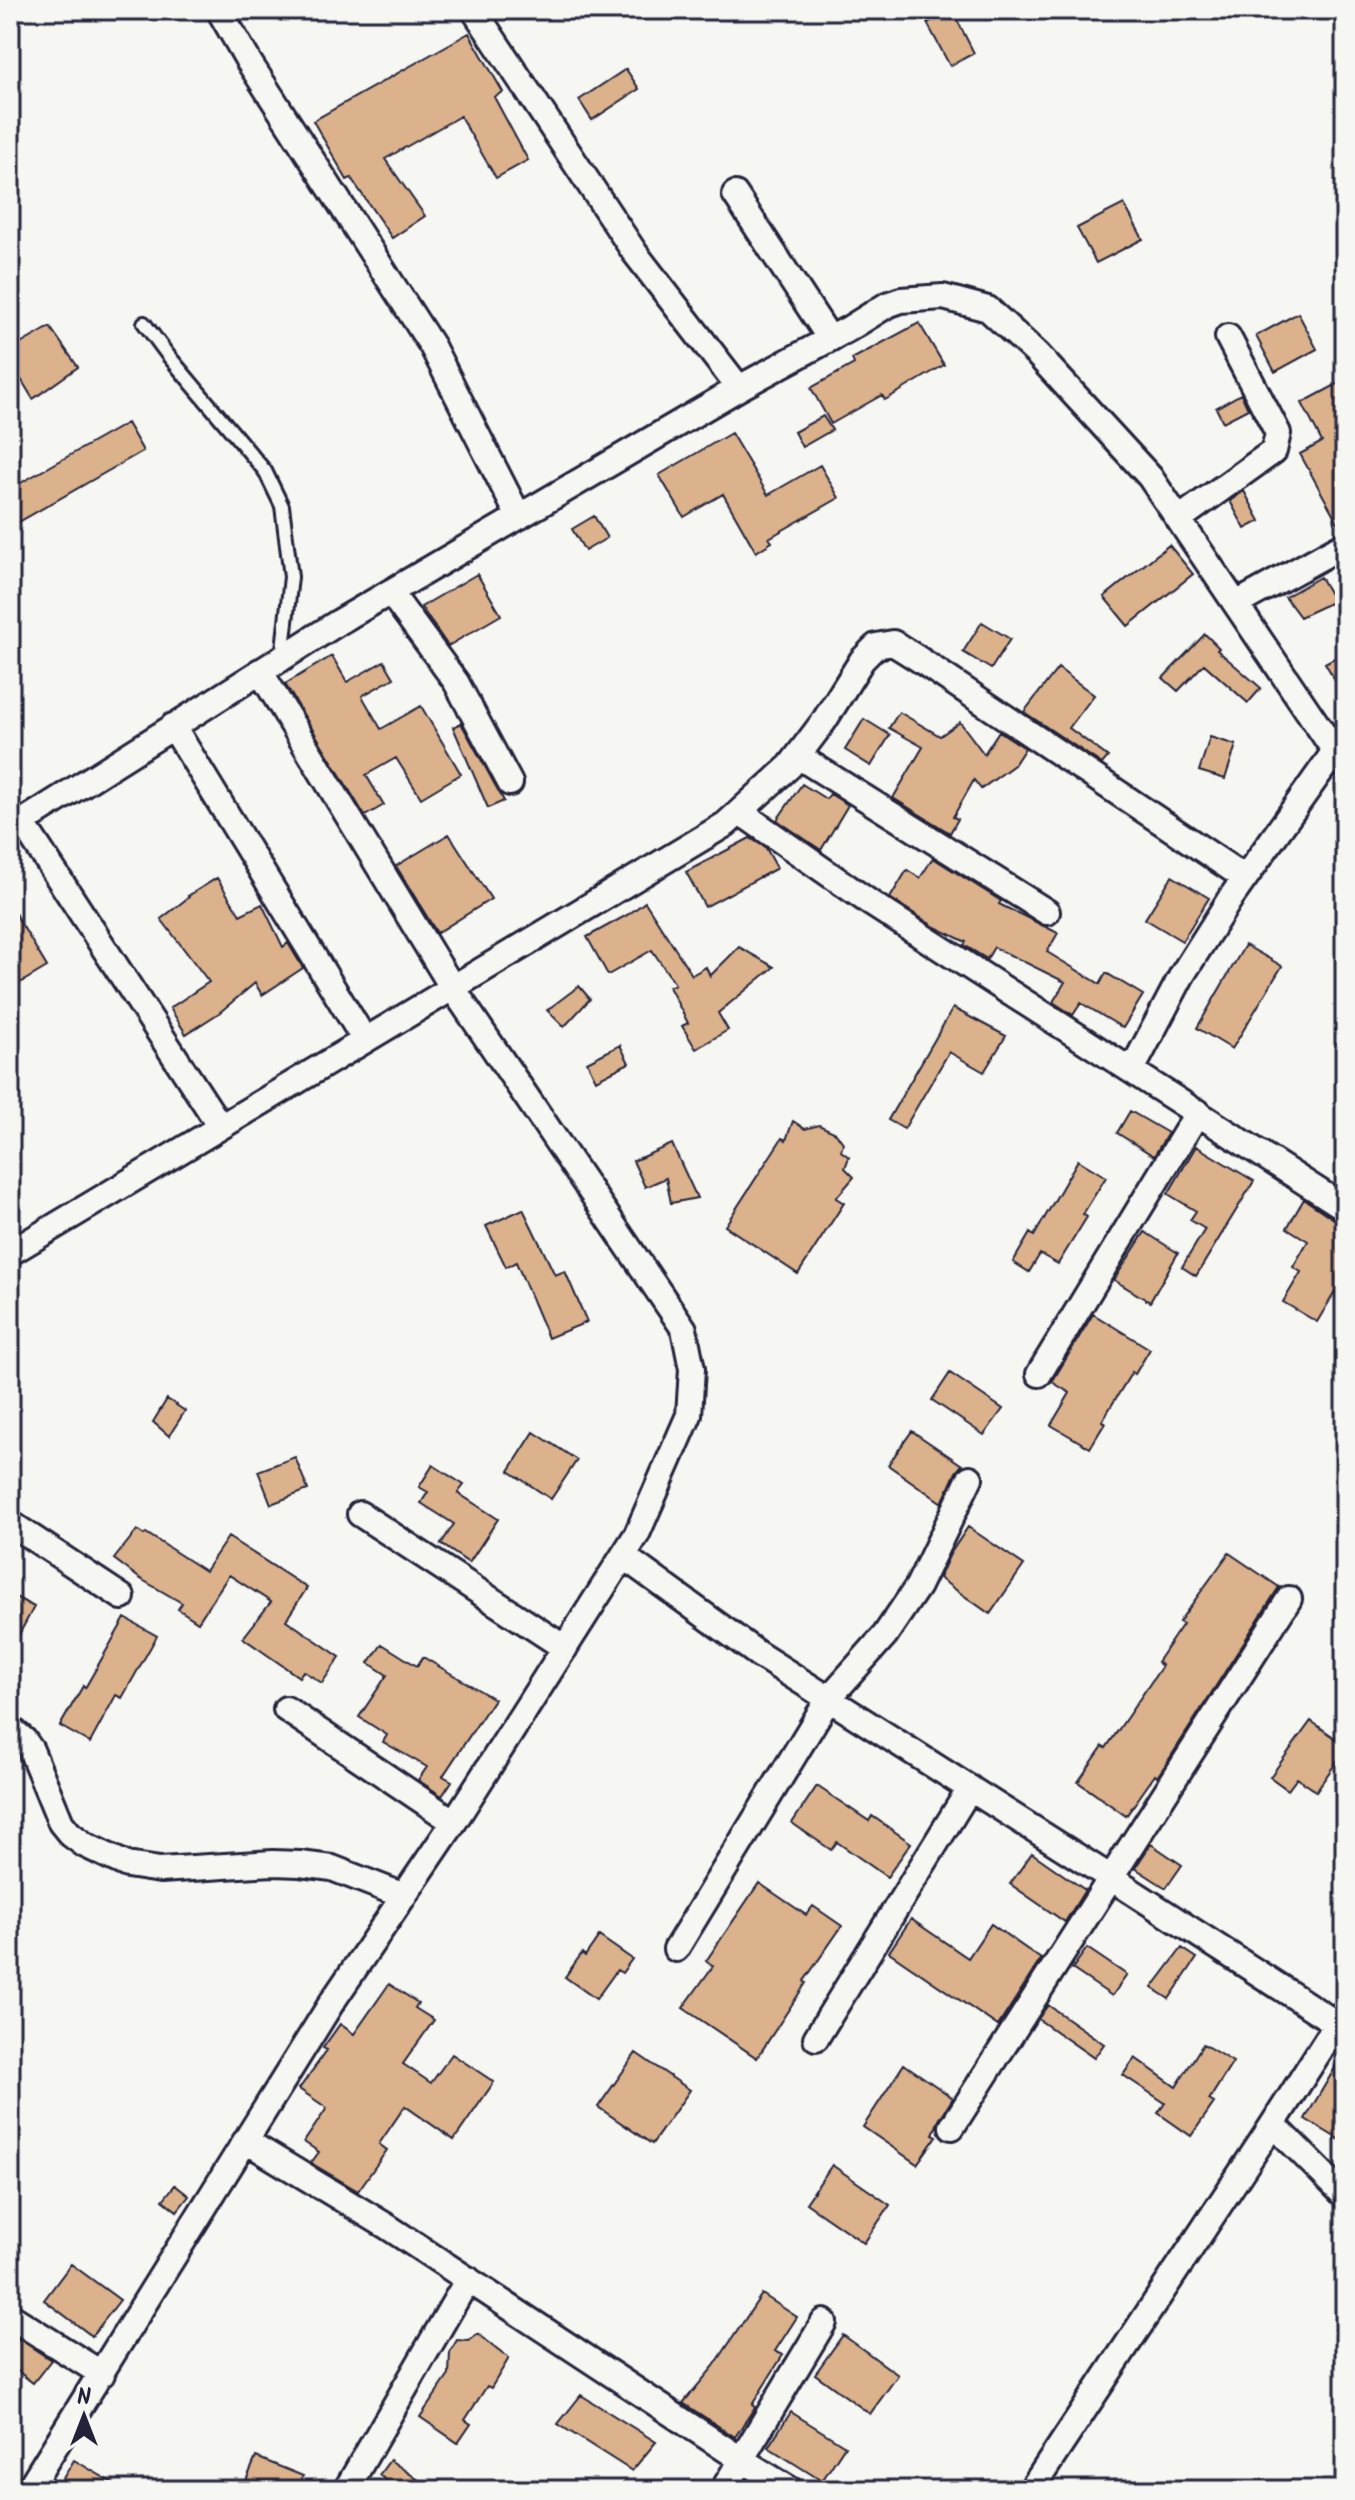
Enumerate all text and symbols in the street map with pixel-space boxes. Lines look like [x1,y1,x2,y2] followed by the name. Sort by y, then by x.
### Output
[44,2376,124,2456] north arrow
[77,2381,91,2416] text: N

